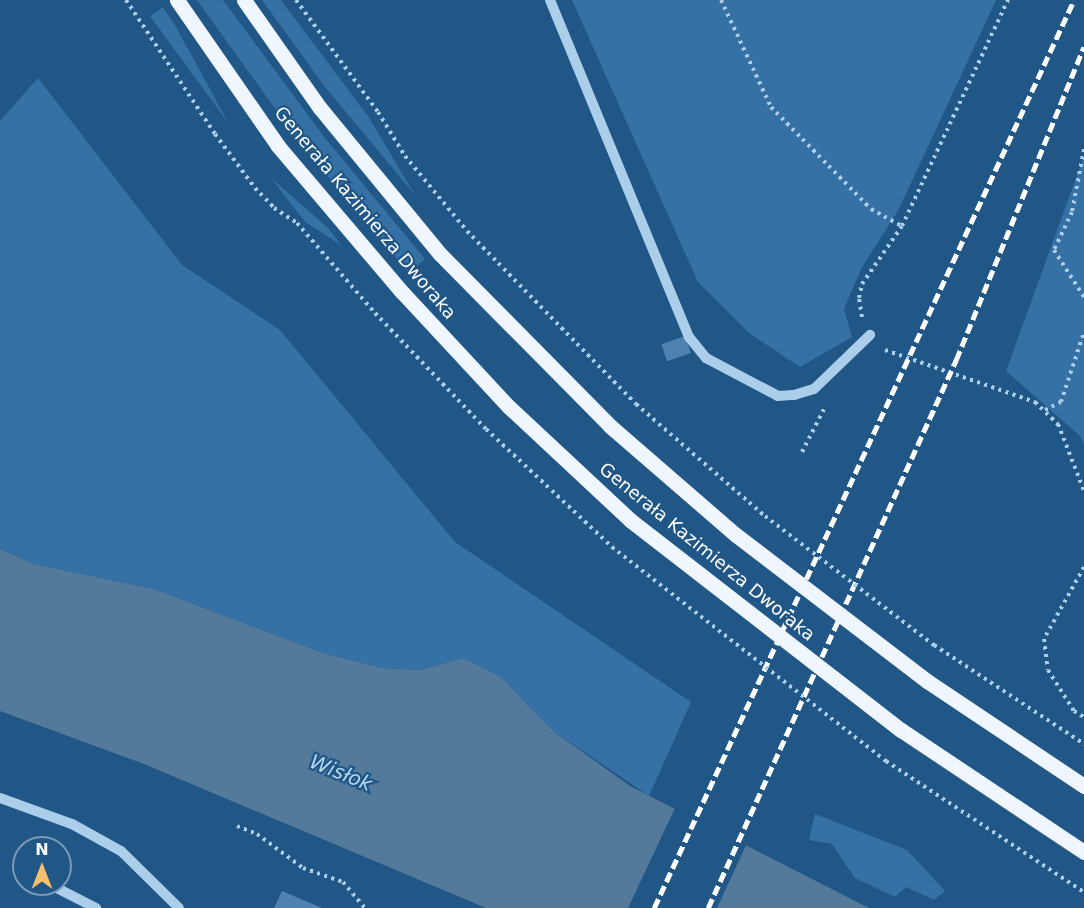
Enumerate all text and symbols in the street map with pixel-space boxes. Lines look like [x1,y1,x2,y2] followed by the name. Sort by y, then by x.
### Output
[270,102,460,324] street label: Generała Kazimierza Dworaka
[595,458,819,646] street label: Generała Kazimierza Dworaka
[306,750,376,796] water label: Wisłok
[12,836,72,896] north arrow
[35,840,49,859] text: N

